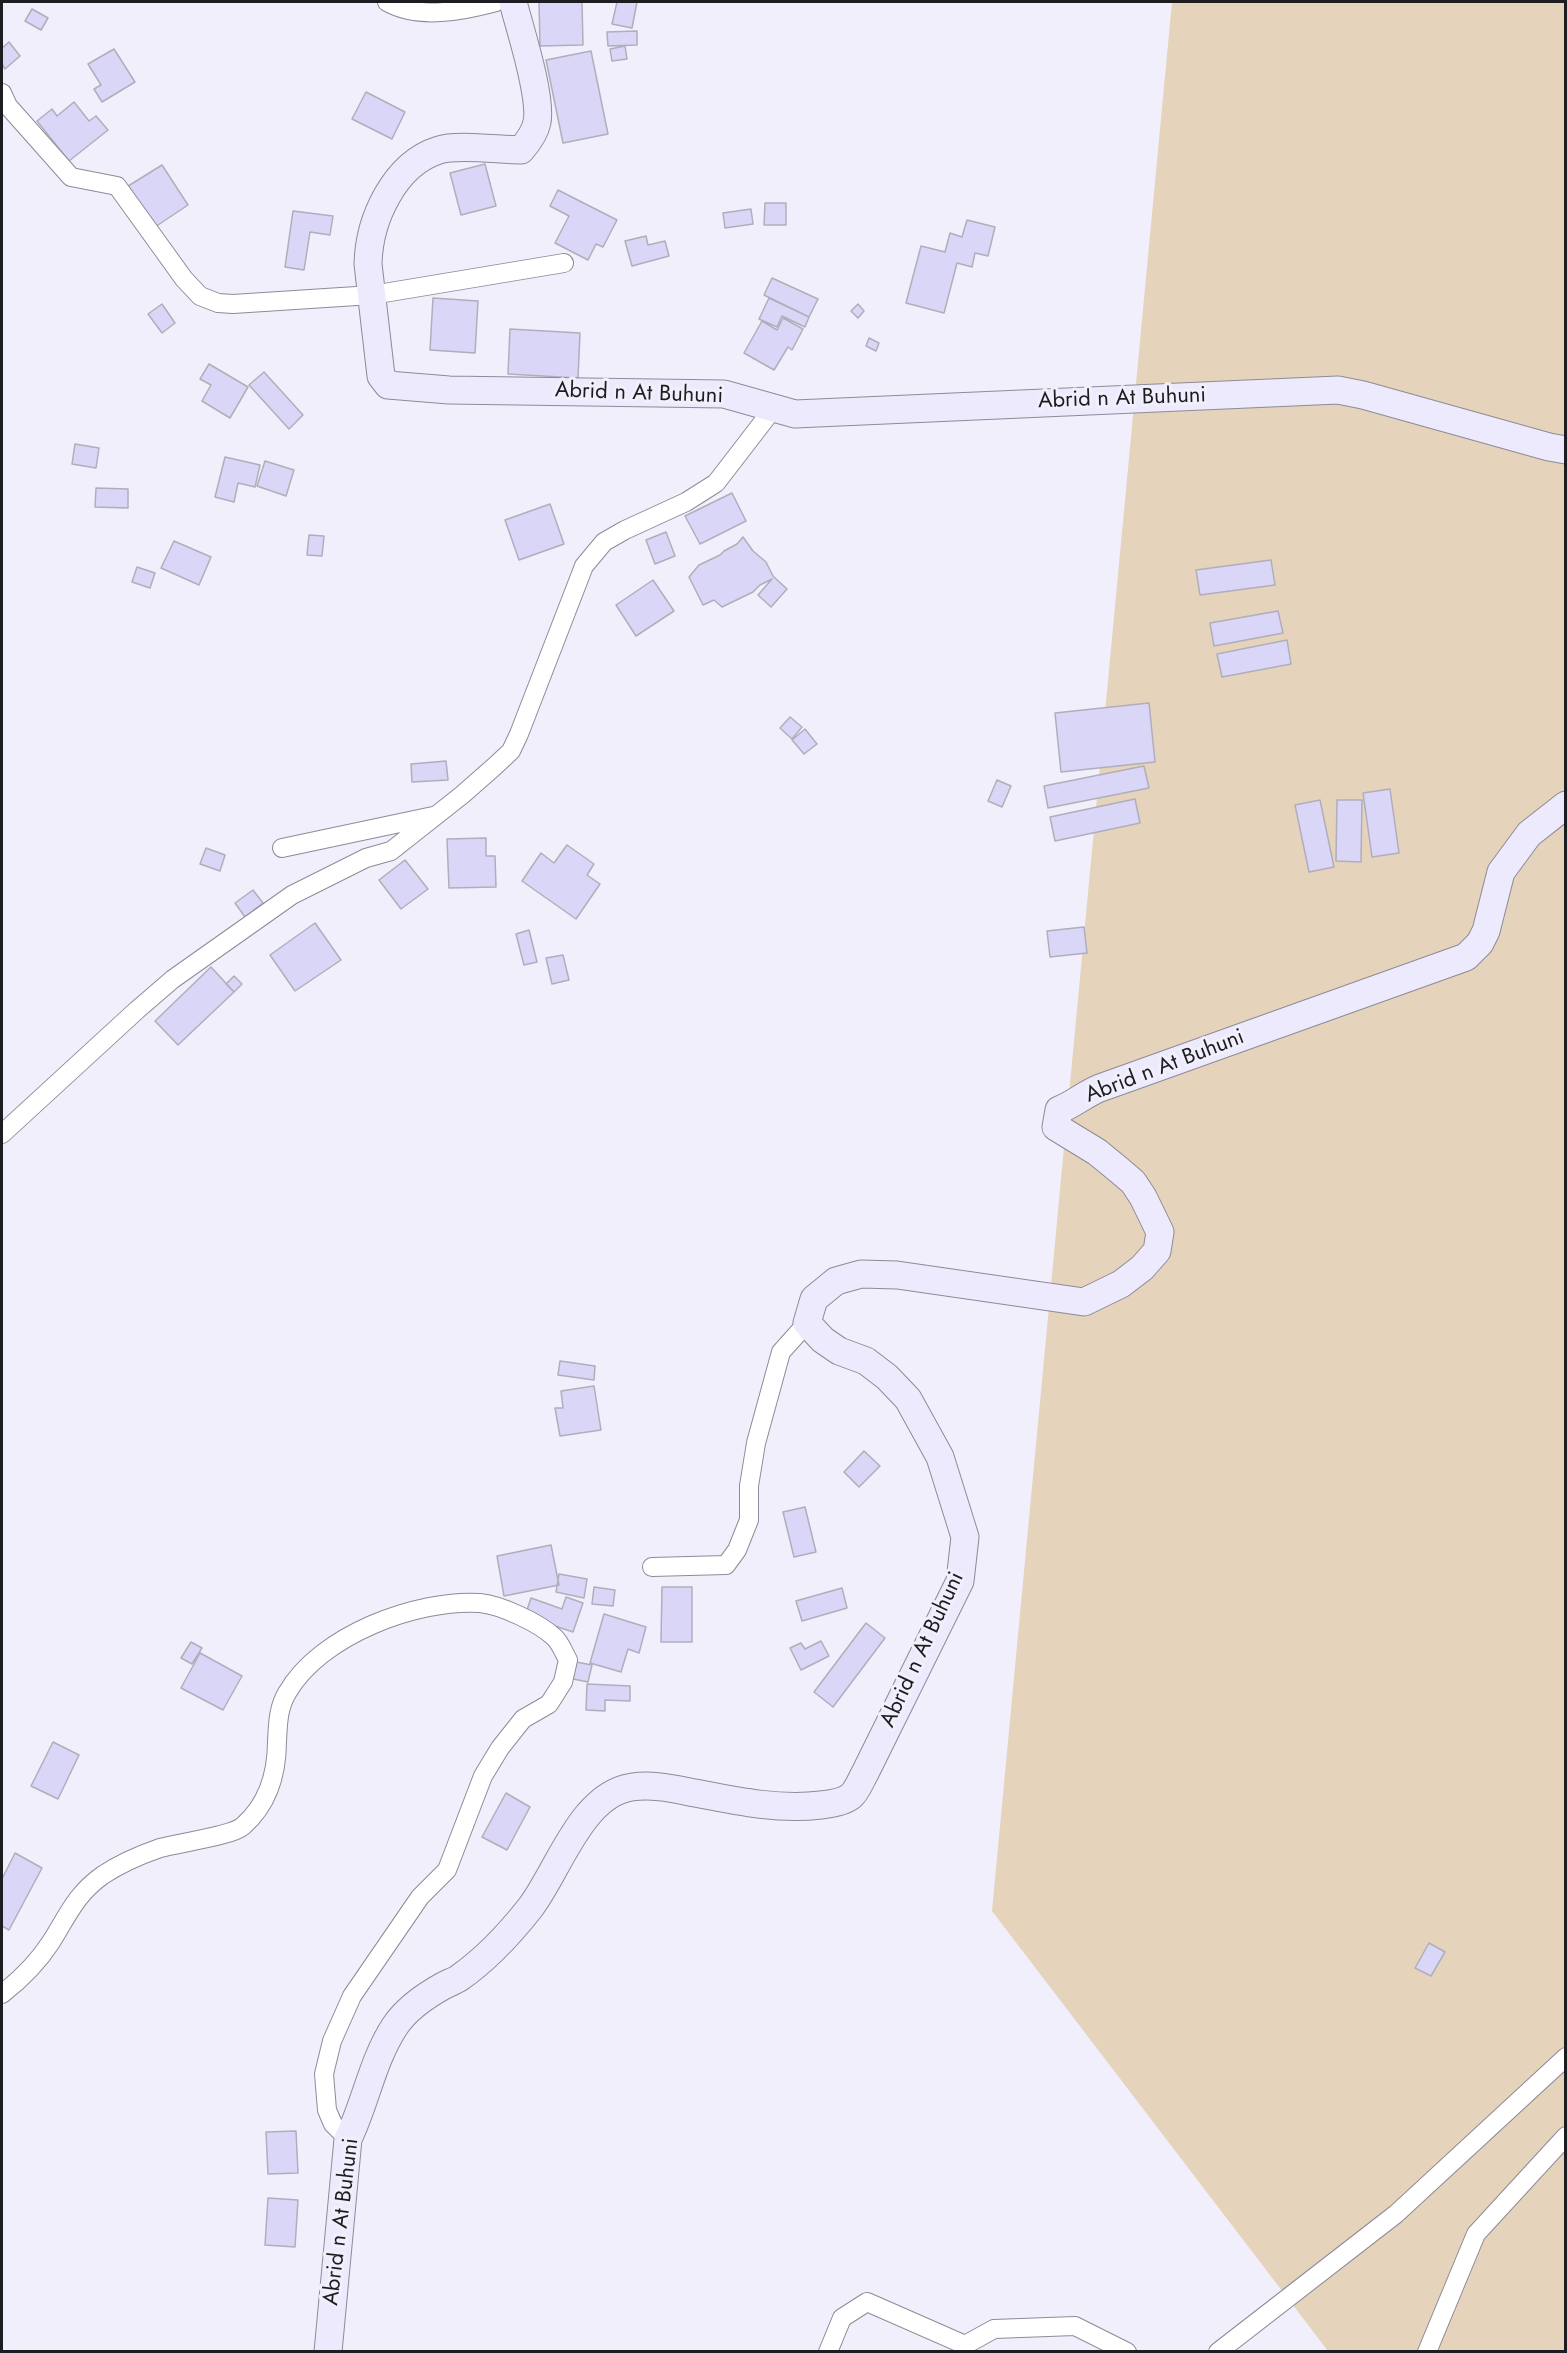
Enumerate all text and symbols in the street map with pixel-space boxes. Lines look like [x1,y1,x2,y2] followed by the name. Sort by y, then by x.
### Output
[554,378,724,410] street label: Abrid n At Buhuni
[1037,383,1207,415] street label: Abrid n At Buhuni
[1082,1025,1248,1109] street label: Abrid n At Buhuni
[875,1568,971,1732] street label: Abrid n At Buhuni
[319,2137,365,2307] street label: Abrid n At Buhuni

